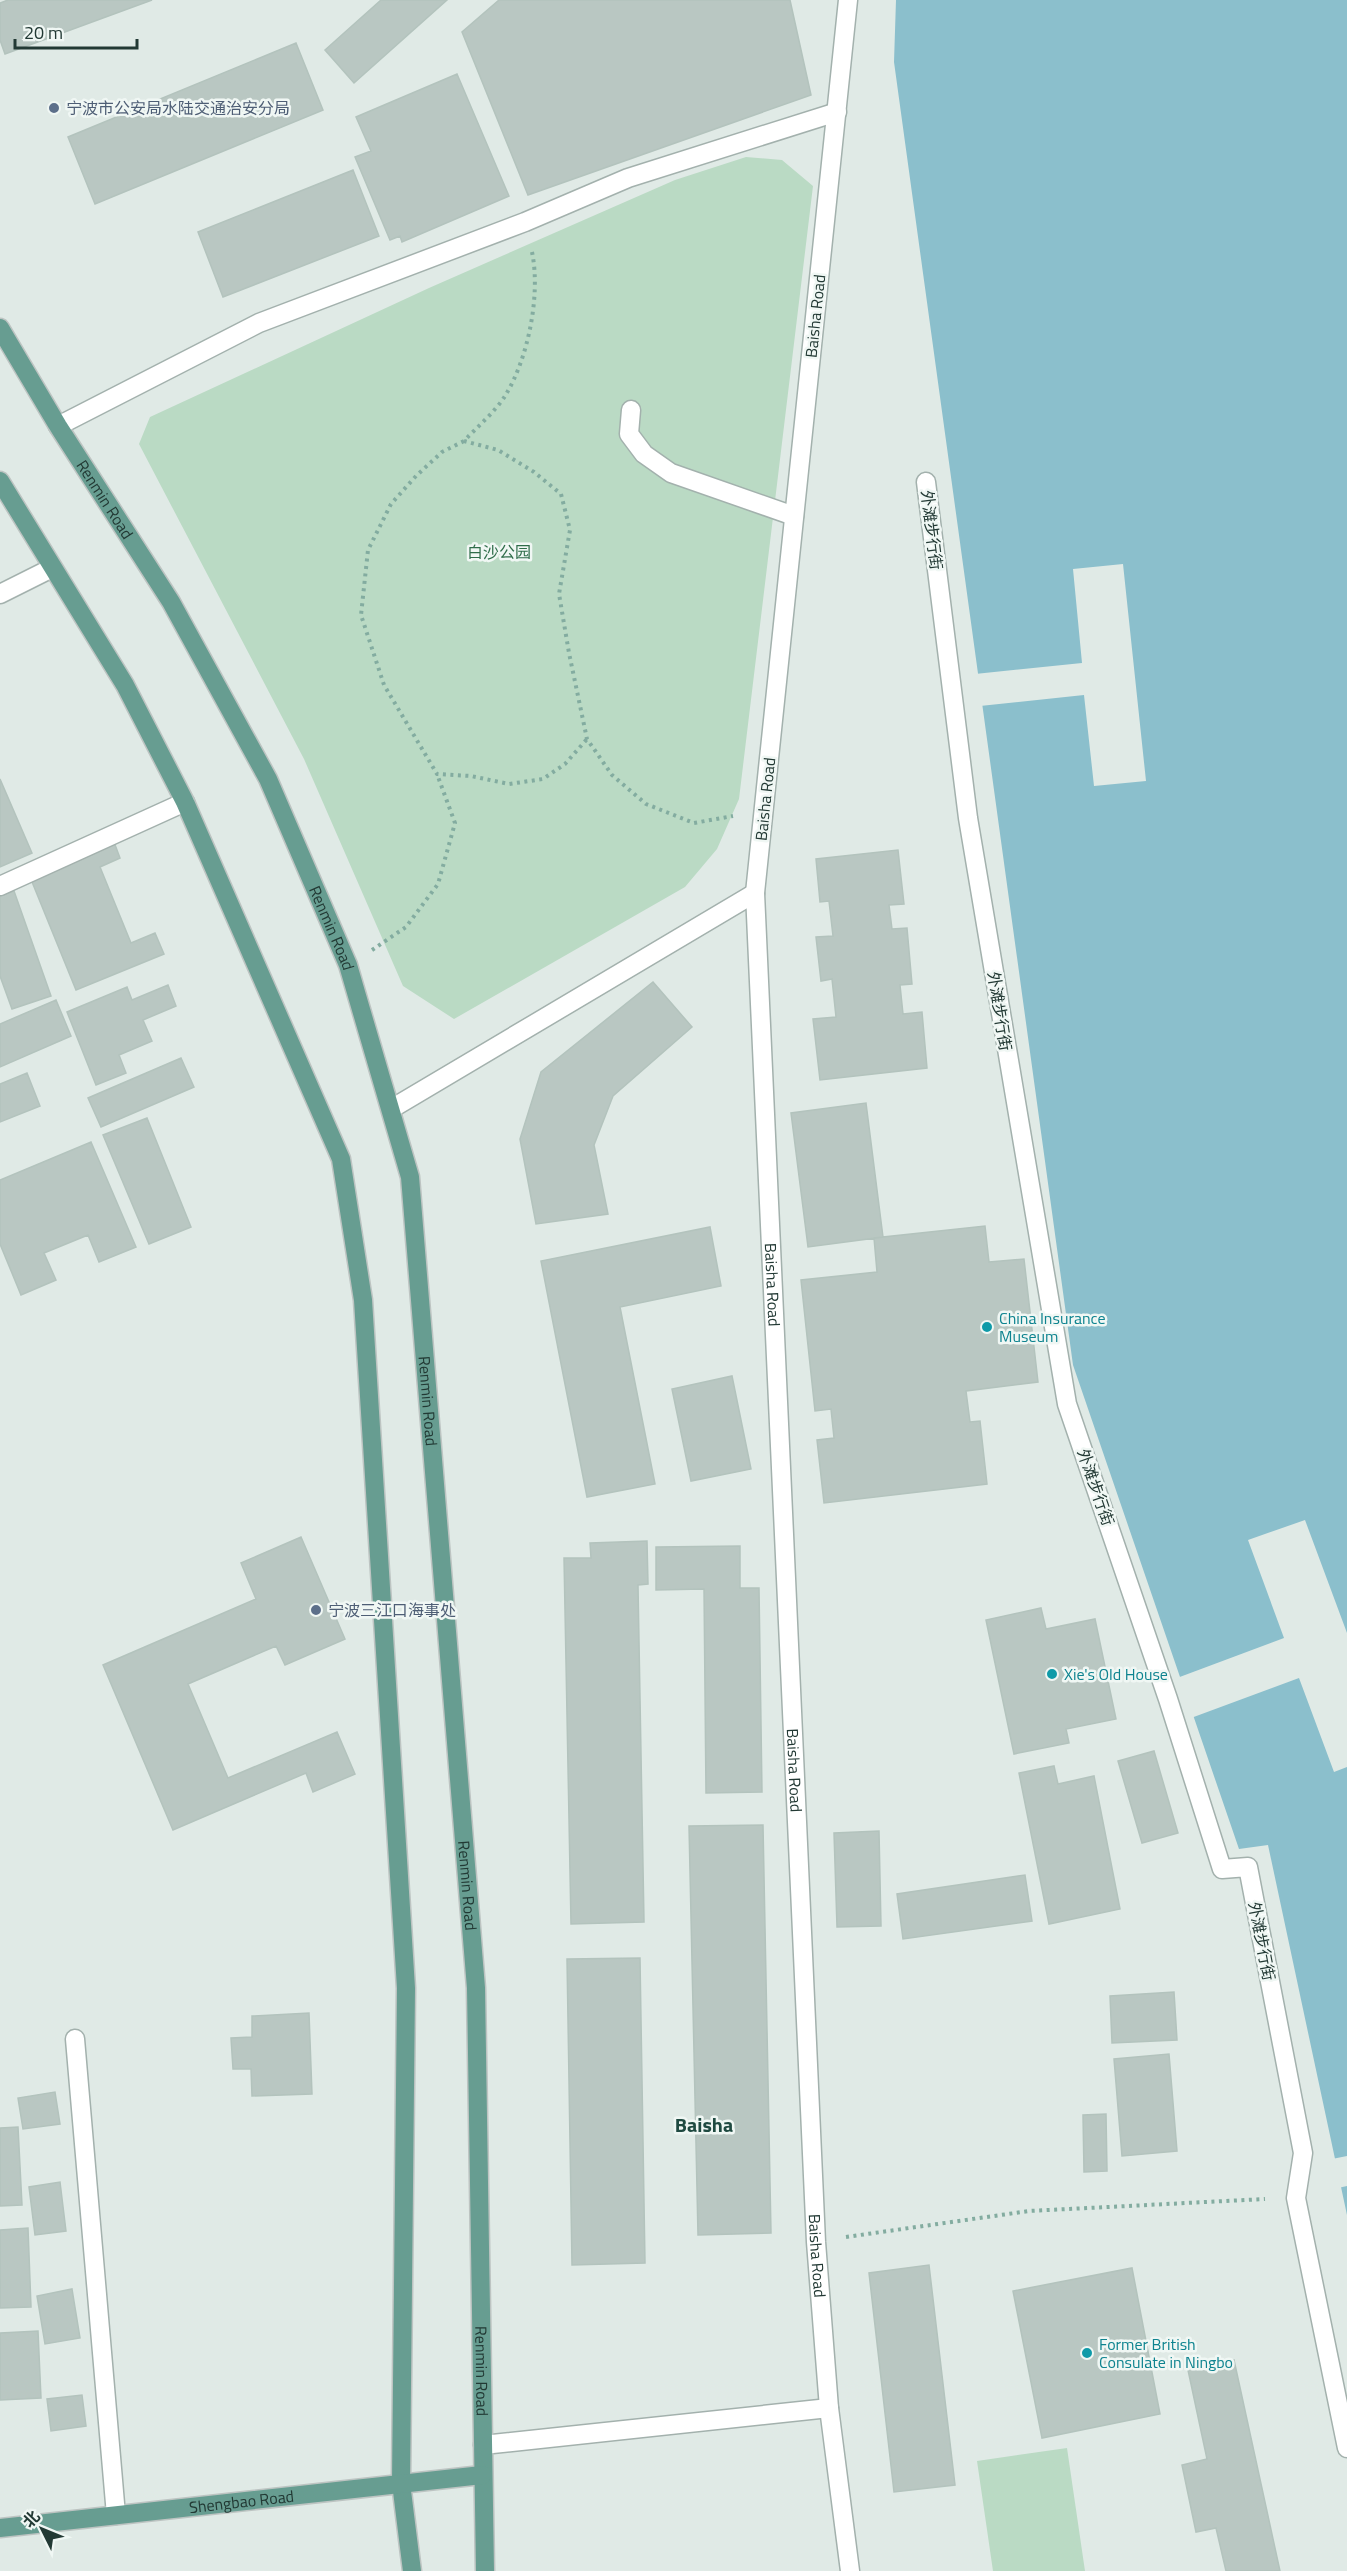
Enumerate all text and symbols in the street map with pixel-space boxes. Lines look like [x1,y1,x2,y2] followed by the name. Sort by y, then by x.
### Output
[15,12,136,50] scale bar
[24,19,63,46] text: 20 m
[66,96,290,120] place label: 宁波市公安局水陆交通治安分局
[47,101,61,115] marker: 宁波市公安局水陆交通治安分局
[799,273,831,359] street label: Baisha Road
[71,455,140,544] street label: Renmin Road
[915,489,949,571] street label: 外滩步行街
[467,540,531,564] park label: 白沙公园
[749,756,781,842] street label: Baisha Road
[303,882,361,973] street label: Renmin Road
[982,970,1018,1052] street label: 外滩步行街
[759,1242,787,1327] street label: Baisha Road
[999,1306,1106,1348] place label: China Insurance Museum
[980,1320,994,1334] marker: China Insurance Museum
[413,1355,444,1447] street label: Renmin Road
[1072,1445,1120,1529] street label: 外滩步行街
[328,1598,456,1622] place label: 宁波三江口海事处
[309,1603,323,1617] marker: 宁波三江口海事处
[1064,1662,1168,1686] place label: Xie's Old House
[1045,1667,1059,1681] marker: Xie's Old House
[781,1728,809,1813] street label: Baisha Road
[452,1840,483,1931] street label: Renmin Road
[1243,1899,1281,1983] street label: 外滩步行街
[675,2109,733,2140] district label: Baisha
[803,2213,832,2298] street label: Baisha Road
[469,2326,495,2416] street label: Renmin Road
[1099,2332,1233,2374] place label: Former British Consulate in Ningbo
[1080,2346,1094,2360] marker: Former British Consulate in Ningbo
[188,2484,295,2519] street label: Shengbao Road
[12,2499,72,2559] north arrow
[17,2505,45,2533] text: 北

